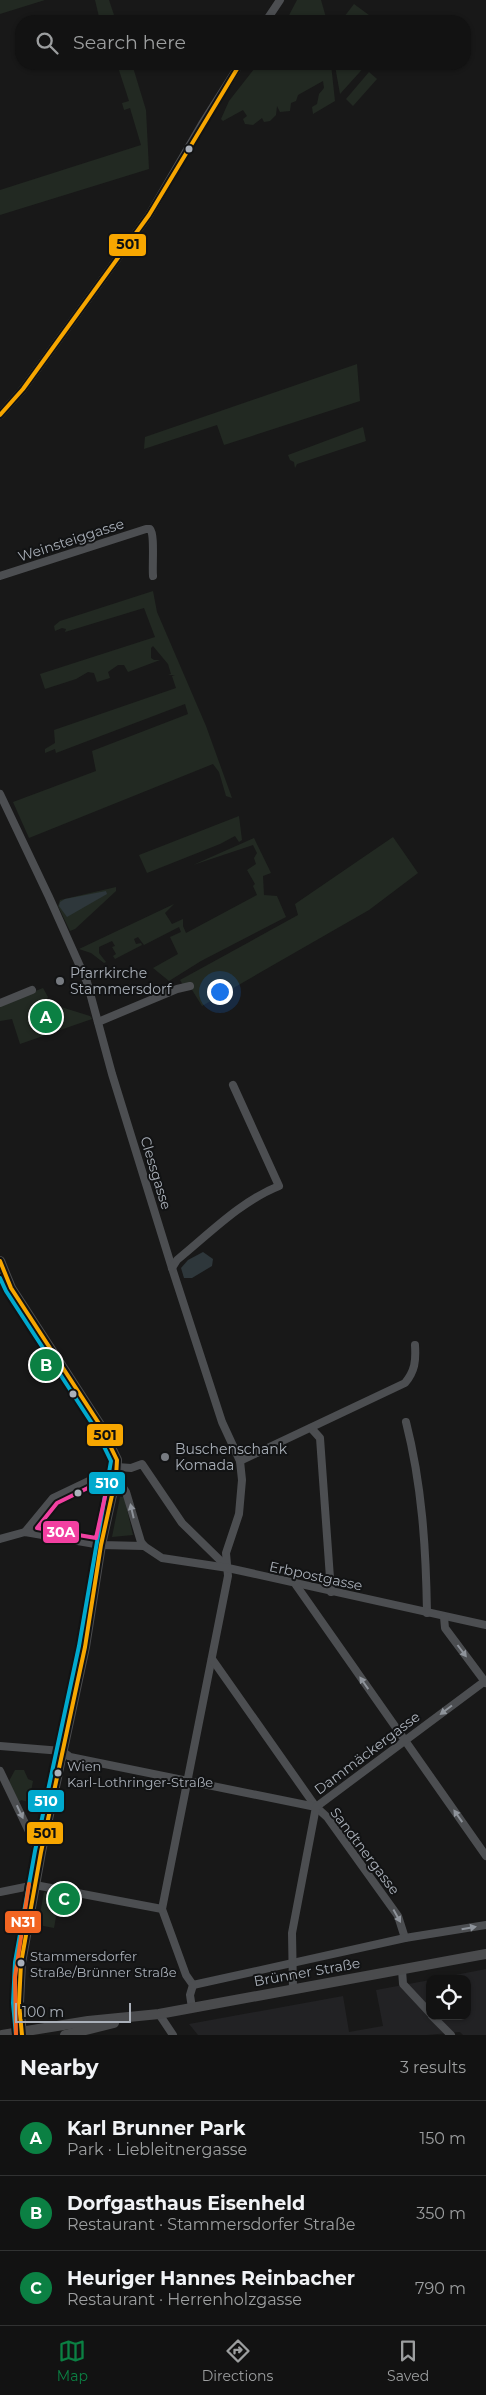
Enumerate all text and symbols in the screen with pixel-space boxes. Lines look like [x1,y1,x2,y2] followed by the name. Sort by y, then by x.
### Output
[15,15,471,70] search box
[33,29,61,57] icon: search
[73,31,186,54] text: Search here
[184,144,194,154] unlabelled marker
[108,233,147,257] line badge: 501
[116,235,140,253] text: 501
[16,514,126,566] street label: Weinsteiggasse
[70,964,173,998] place label: Pfarrkirche Stammersdorf
[54,975,66,987] marker: Pfarrkirche Stammersdorf
[207,979,233,1005] your location
[30,998,62,1036] pin: A
[136,1134,176,1212] street label: Clessgasse
[30,1346,62,1384] pin: B
[68,1389,78,1399] unlabelled marker
[86,1423,124,1447] line badge: 501
[93,1426,117,1444] text: 501
[175,1440,288,1474] place label: Buschenschank Komada
[159,1451,171,1463] marker: Buschenschank Komada
[88,1471,126,1495] line badge: 510
[95,1474,119,1492] text: 510
[73,1488,83,1498] unlabelled marker
[128,1504,136,1519] one-way arrow
[42,1520,80,1544] line badge: 30A
[46,1523,75,1541] text: 30A
[268,1557,364,1595] street label: Erbpostgasse
[457,1644,467,1658] one-way arrow
[359,1677,369,1690] one-way arrow
[440,1705,453,1716] one-way arrow
[311,1707,423,1799] street label: Dammäckergasse
[67,1758,213,1790] place label: Wien Karl-Lothringer-Straße
[53,1768,63,1778] marker: Wien Karl-Lothringer-Straße
[27,1789,65,1813] line badge: 510
[34,1792,58,1810] text: 510
[326,1804,404,1898] street label: Sandtnergasse
[16,1805,24,1819] one-way arrow
[453,1809,463,1823] one-way arrow
[26,1821,64,1845] line badge: 501
[33,1824,57,1842] text: 501
[48,1880,80,1918] pin: C
[392,1909,401,1923] one-way arrow
[4,1910,42,1934] line badge: N31
[10,1913,36,1931] text: N31
[461,1923,477,1931] one-way arrow
[30,1948,177,1980] place label: Stammersdorfer Straße/Brünner Straße
[252,1954,362,1990] street label: Brünner Straße
[16,1958,26,1968] marker: Stammersdorfer Straße/Brünner Straße
[426,1975,471,2020] map controls
[426,1975,471,2020] button: locate
[15,2000,131,2023] scale bar
[22,2003,64,2021] text: 100 m
[20,2055,99,2080] text: Nearby
[400,2058,466,2077] text: 3 results
[67,2117,245,2140] text: Karl Brunner Park
[30,2129,42,2148] text: A
[419,2129,466,2148] text: 150 m
[67,2140,247,2159] text: Park · Liebleitnergasse
[67,2192,305,2215] text: Dorfgasthaus Eisenheld
[30,2204,42,2223] text: B
[416,2204,466,2223] text: 350 m
[67,2215,355,2234] text: Restaurant · Stammersdorfer Straße
[67,2267,355,2290] text: Heuriger Hannes Reinbacher
[30,2279,42,2298] text: C
[415,2279,466,2298] text: 790 m
[67,2290,302,2309] text: Restaurant · Herrenholzgasse
[57,2337,88,2385] tab: Map
[202,2337,273,2385] tab: Directions
[387,2337,429,2385] tab: Saved

